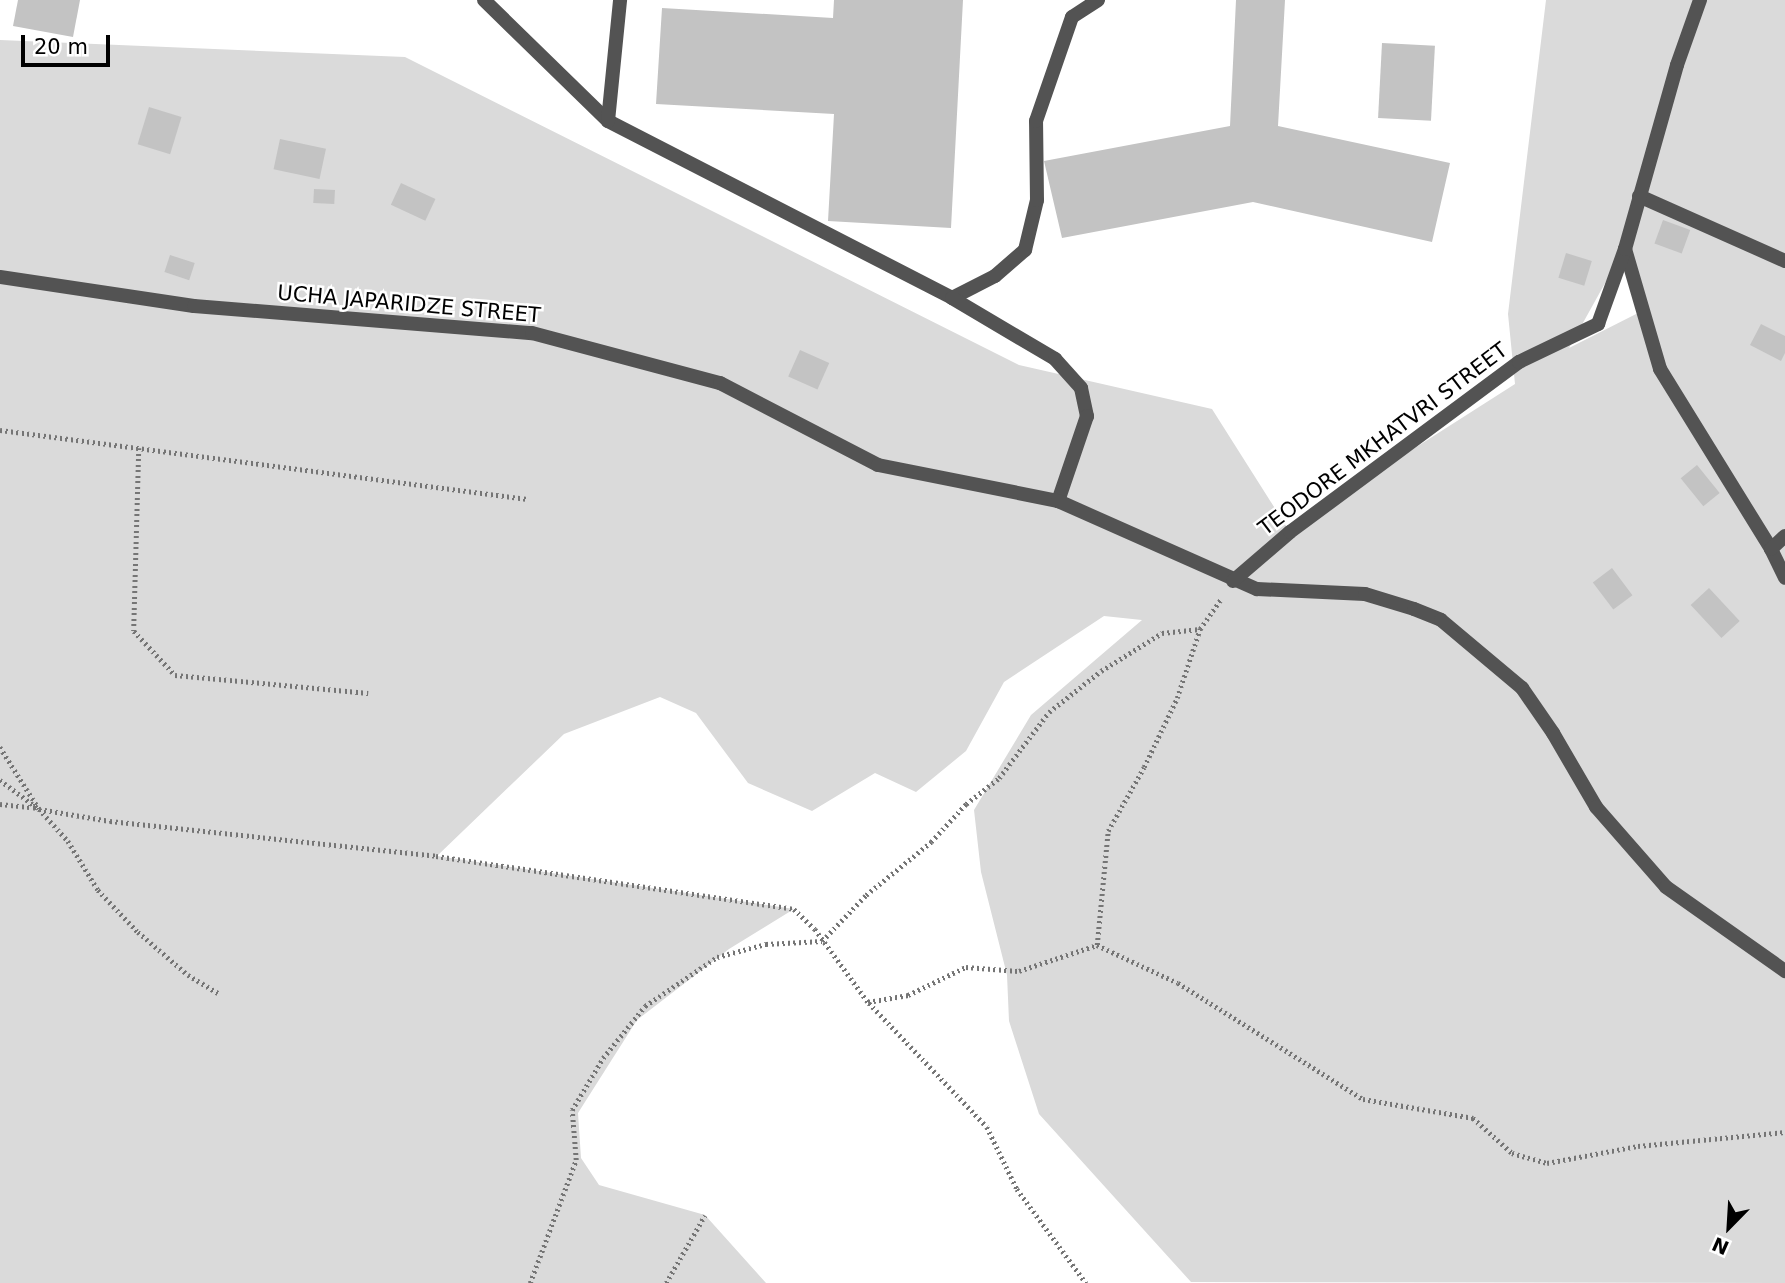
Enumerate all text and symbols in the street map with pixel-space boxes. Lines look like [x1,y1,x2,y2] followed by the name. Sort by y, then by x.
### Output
[24,21,114,65] scale bar
[34,35,88,59] text: 20 m
[276,280,542,328] street label: UCHA JAPARIDZE STREET
[1254,337,1512,541] street label: TEODORE MKHATVRI STREET
[1694,1192,1764,1262] north arrow
[1709,1233,1732,1259] text: N

